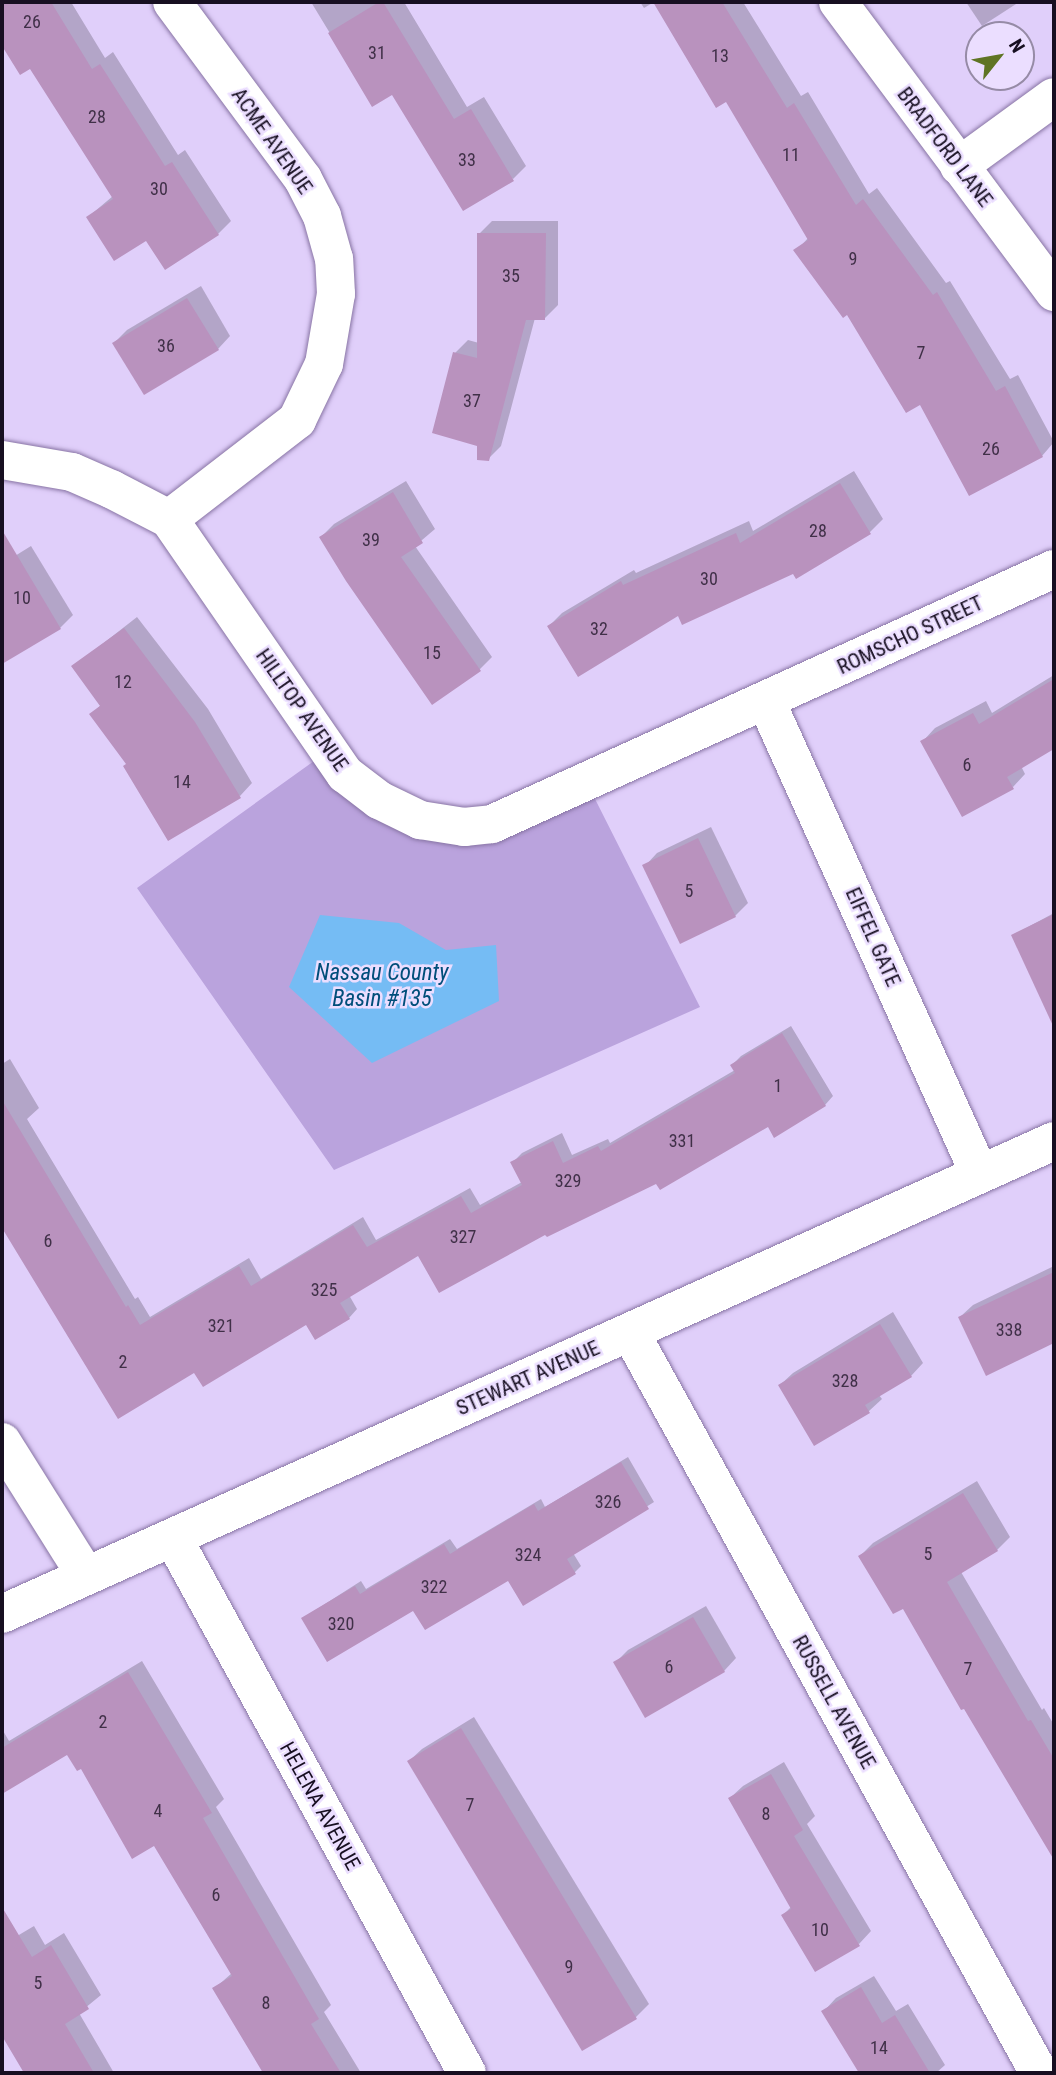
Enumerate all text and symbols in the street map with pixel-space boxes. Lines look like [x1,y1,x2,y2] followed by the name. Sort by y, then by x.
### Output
[23,11,41,33] house number: 26
[965,21,1035,91] north arrow
[1004,35,1030,57] text: N
[368,42,386,64] house number: 31
[711,45,729,67] house number: 13
[892,82,998,212] street label: BRADFORD LANE
[226,83,318,199] street label: ACME AVENUE
[88,106,106,128] house number: 28
[782,144,800,166] house number: 11
[458,149,476,171] house number: 33
[150,178,168,200] house number: 30
[849,248,857,270] house number: 9
[502,265,520,287] house number: 35
[157,335,175,357] house number: 36
[917,342,925,364] house number: 7
[463,390,481,412] house number: 37
[982,438,1000,460] house number: 26
[809,520,827,542] house number: 28
[362,529,380,551] house number: 39
[700,568,718,590] house number: 30
[13,587,31,609] house number: 10
[833,590,987,680] street label: ROMSCHO STREET
[590,618,608,640] house number: 32
[423,642,441,664] house number: 15
[250,644,354,776] street label: HILLTOP AVENUE
[114,671,132,693] house number: 12
[963,754,971,776] house number: 6
[173,771,191,793] house number: 14
[685,880,693,902] house number: 5
[840,884,906,990] street label: EIFFEL GATE
[316,959,448,1013] water label: Nassau County Basin #135
[774,1075,782,1097] house number: 1
[669,1130,695,1152] house number: 331
[555,1170,581,1192] house number: 329
[450,1226,476,1248] house number: 327
[44,1230,52,1252] house number: 6
[311,1279,337,1301] house number: 325
[208,1315,234,1337] house number: 321
[996,1319,1022,1341] house number: 338
[452,1335,604,1421] street label: STEWART AVENUE
[119,1351,127,1373] house number: 2
[832,1370,858,1392] house number: 328
[595,1491,621,1513] house number: 326
[924,1543,932,1565] house number: 5
[515,1544,541,1566] house number: 324
[421,1576,447,1598] house number: 322
[328,1613,354,1635] house number: 320
[787,1631,881,1773] street label: RUSSELL AVENUE
[665,1656,673,1678] house number: 6
[964,1658,972,1680] house number: 7
[99,1711,107,1733] house number: 2
[274,1737,366,1875] street label: HELENA AVENUE
[466,1794,474,1816] house number: 7
[154,1800,162,1822] house number: 4
[762,1803,770,1825] house number: 8
[212,1884,220,1906] house number: 6
[811,1919,829,1941] house number: 10
[565,1956,573,1978] house number: 9
[34,1972,42,1994] house number: 5
[262,1992,270,2014] house number: 8
[870,2037,888,2059] house number: 14

